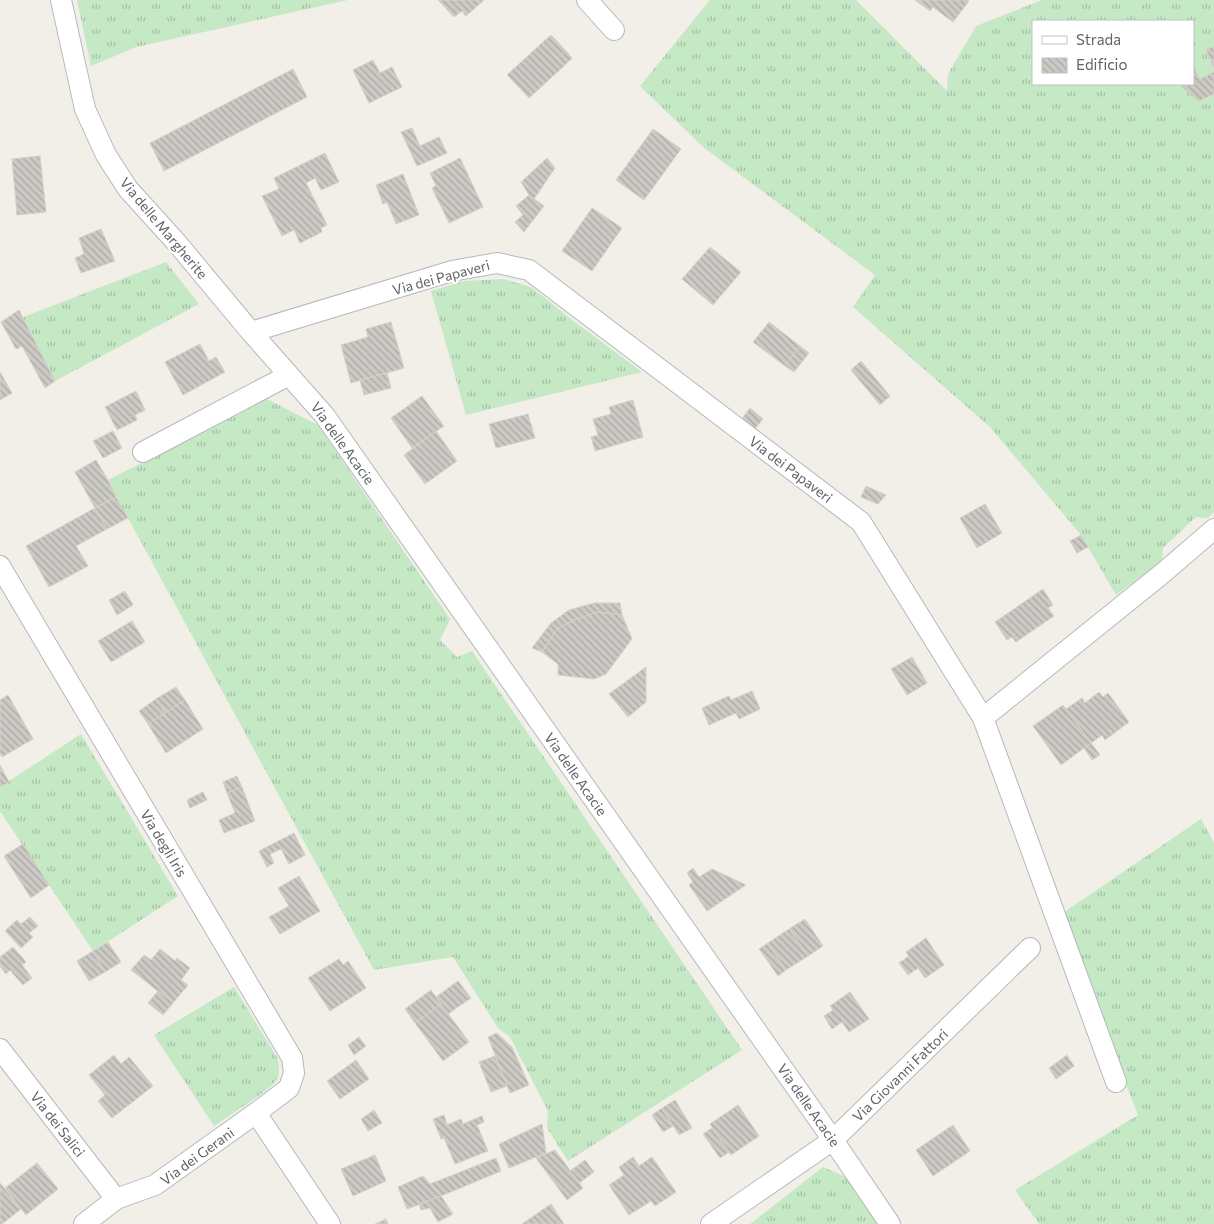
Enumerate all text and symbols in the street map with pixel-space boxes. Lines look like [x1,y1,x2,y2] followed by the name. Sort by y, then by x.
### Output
[1032,20,1194,85] legend
[1076,30,1121,48] text: Strada
[1076,55,1127,73] text: Edificio
[117,174,211,282] street label: Via delle Margherite
[390,256,492,298] street label: Via dei Papaveri
[308,399,378,487] street label: Via delle Acacie
[746,432,836,506] street label: Via dei Papaveri
[541,729,611,819] street label: Via delle Acacie
[137,806,191,880] street label: Via degli Iris
[849,1025,951,1125] street label: Via Giovanni Fattori
[774,1060,844,1150] street label: Via delle Acacie
[27,1088,89,1160] street label: Via dei Salici
[157,1124,237,1188] street label: Via dei Gerani

